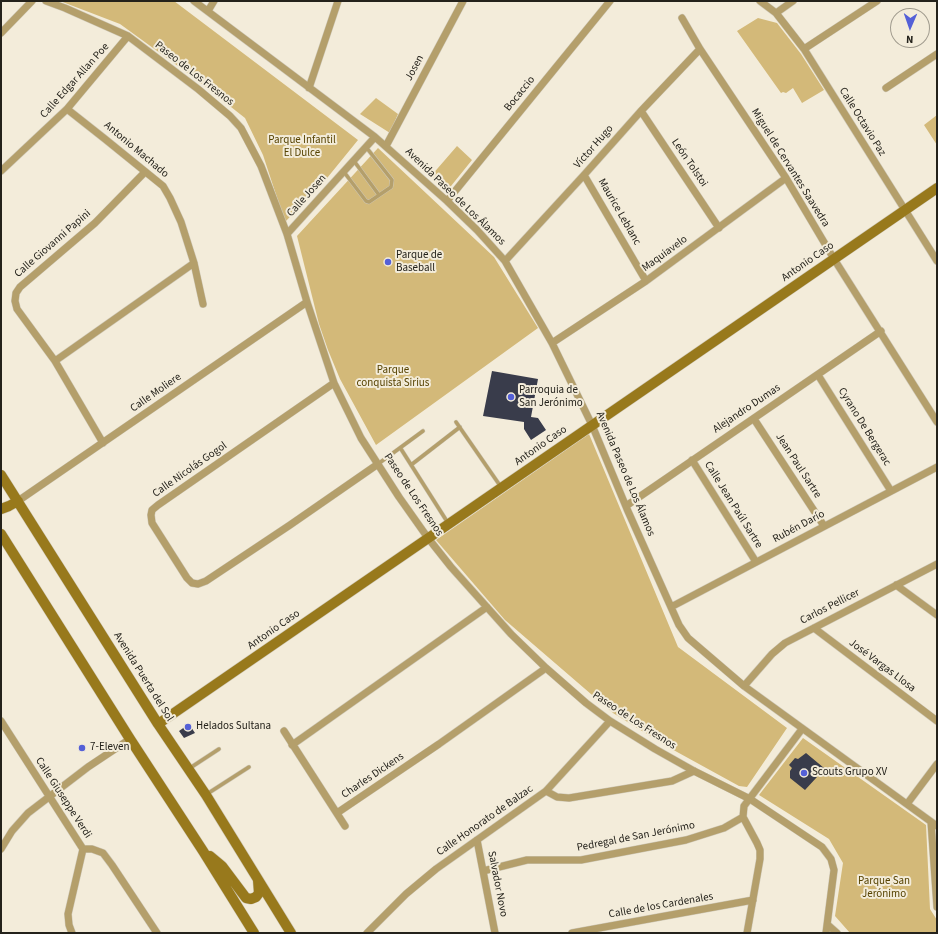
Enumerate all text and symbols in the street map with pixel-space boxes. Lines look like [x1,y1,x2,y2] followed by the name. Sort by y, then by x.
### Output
[890,8,930,48] north arrow
[906,32,914,47] text: N
[152,39,236,109] street label: Paseo de Los Fresnos
[38,41,112,121] street label: Calle Edgar Allan Poe
[403,53,427,83] street label: Josen
[502,74,538,114] street label: Bocaccio
[836,85,888,159] street label: Calle Octavio Paz
[748,106,832,230] street label: Miguel de Cervantes Saavedra
[101,119,171,181] street label: Antonio Machado
[571,122,617,172] street label: Víctor Hugo
[268,134,336,160] park label: Parque Infantil El Dulce
[668,136,710,190] street label: León Tolstoi
[402,146,508,248] street label: Avenida Paseo de Los Álamos
[285,172,329,220] street label: Calle Josen
[595,176,643,248] street label: Maurice Leblanc
[12,207,94,281] street label: Calle Giovanni Papini
[640,233,690,275] street label: Maquiavelo
[779,239,837,285] street label: Antonio Caso
[396,249,442,275] place label: Parque de Baseball
[383,257,393,267] marker: Parque de Baseball
[357,364,429,390] park label: Parque conquista Sirius
[128,371,184,415] street label: Calle Moliere
[711,382,783,436] street label: Alejandro Dumas
[519,384,583,410] place label: Parroquia de San Jerónimo
[835,386,893,468] street label: Cyrano De Bergerac
[506,392,516,402] marker: Parroquia de San Jerónimo
[593,410,657,538] street label: Avenida Paseo de Los Álamos
[512,423,570,469] street label: Antonio Caso
[772,431,824,501] street label: Jean Paul Sartre
[150,439,230,501] street label: Calle Nicolás Gogol
[380,451,446,539] street label: Paseo de Los Fresnos
[701,459,765,551] street label: Calle Jean Paúl Sartre
[771,508,827,546] street label: Rubén Darío
[798,586,862,628] street label: Carlos Pellicer
[245,607,303,653] street label: Antonio Caso
[110,630,176,724] street label: Avenida Puerta del Sol
[846,637,918,695] street label: José Vargas Llosa
[590,689,678,753] street label: Paseo de Los Fresnos
[196,720,271,734] place label: Helados Sultana
[183,722,193,732] marker: Helados Sultana
[90,741,130,755] place label: 7-Eleven
[77,743,87,753] marker: 7-Eleven
[339,750,407,802] street label: Charles Dickens
[32,755,94,841] street label: Calle Giuseppe Verdi
[812,766,887,780] place label: Scouts Grupo XV
[799,768,809,778] marker: Scouts Grupo XV
[434,783,536,859] street label: Calle Honorato de Balzac
[576,819,696,855] street label: Pedregal de San Jerónimo
[484,850,510,918] street label: Salvador Novo
[858,875,910,901] park label: Parque San Jerónimo
[608,890,714,922] street label: Calle de los Cardenales

